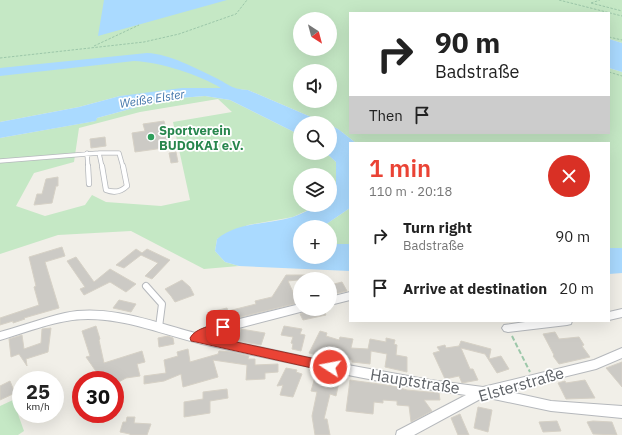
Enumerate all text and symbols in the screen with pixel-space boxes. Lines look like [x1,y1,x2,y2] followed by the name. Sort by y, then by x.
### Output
[293,12,337,56] north arrow
[293,12,337,316] map controls
[435,24,500,61] text: 90 m
[369,28,421,80] icon: right
[435,60,519,83] text: Badstraße
[293,64,337,108] button: sound
[118,86,186,111] water label: Weiße Elster
[411,104,433,126] icon: arrive
[369,106,403,125] text: Then
[293,116,337,160] button: search
[159,122,244,154] place label: Sportverein BUDOKAI e.V.
[146,132,156,142] marker: Sportverein BUDOKAI e.V.
[369,152,431,184] text: 1 min
[548,155,590,197] button: close
[293,168,337,212] button: layers
[369,183,452,200] text: 110 m · 20:18
[403,218,472,237] text: Turn right
[293,220,337,264] button: +
[369,225,391,247] icon: right
[555,227,590,246] text: 90 m
[403,237,464,254] text: Badstraße
[293,272,337,316] button: −
[369,277,391,299] icon: arrive
[403,279,547,298] text: Arrive at destination
[559,279,594,298] text: 20 m
[206,310,240,344] pin
[212,316,234,338] icon: arrive
[309,346,351,388] position arrow
[476,362,566,406] street label: Elsterstraße
[369,364,461,398] street label: Hauptstraße
[72,371,124,423] speed limit sign: 30
[26,378,50,405] text: 25
[26,400,50,413] text: km/h

